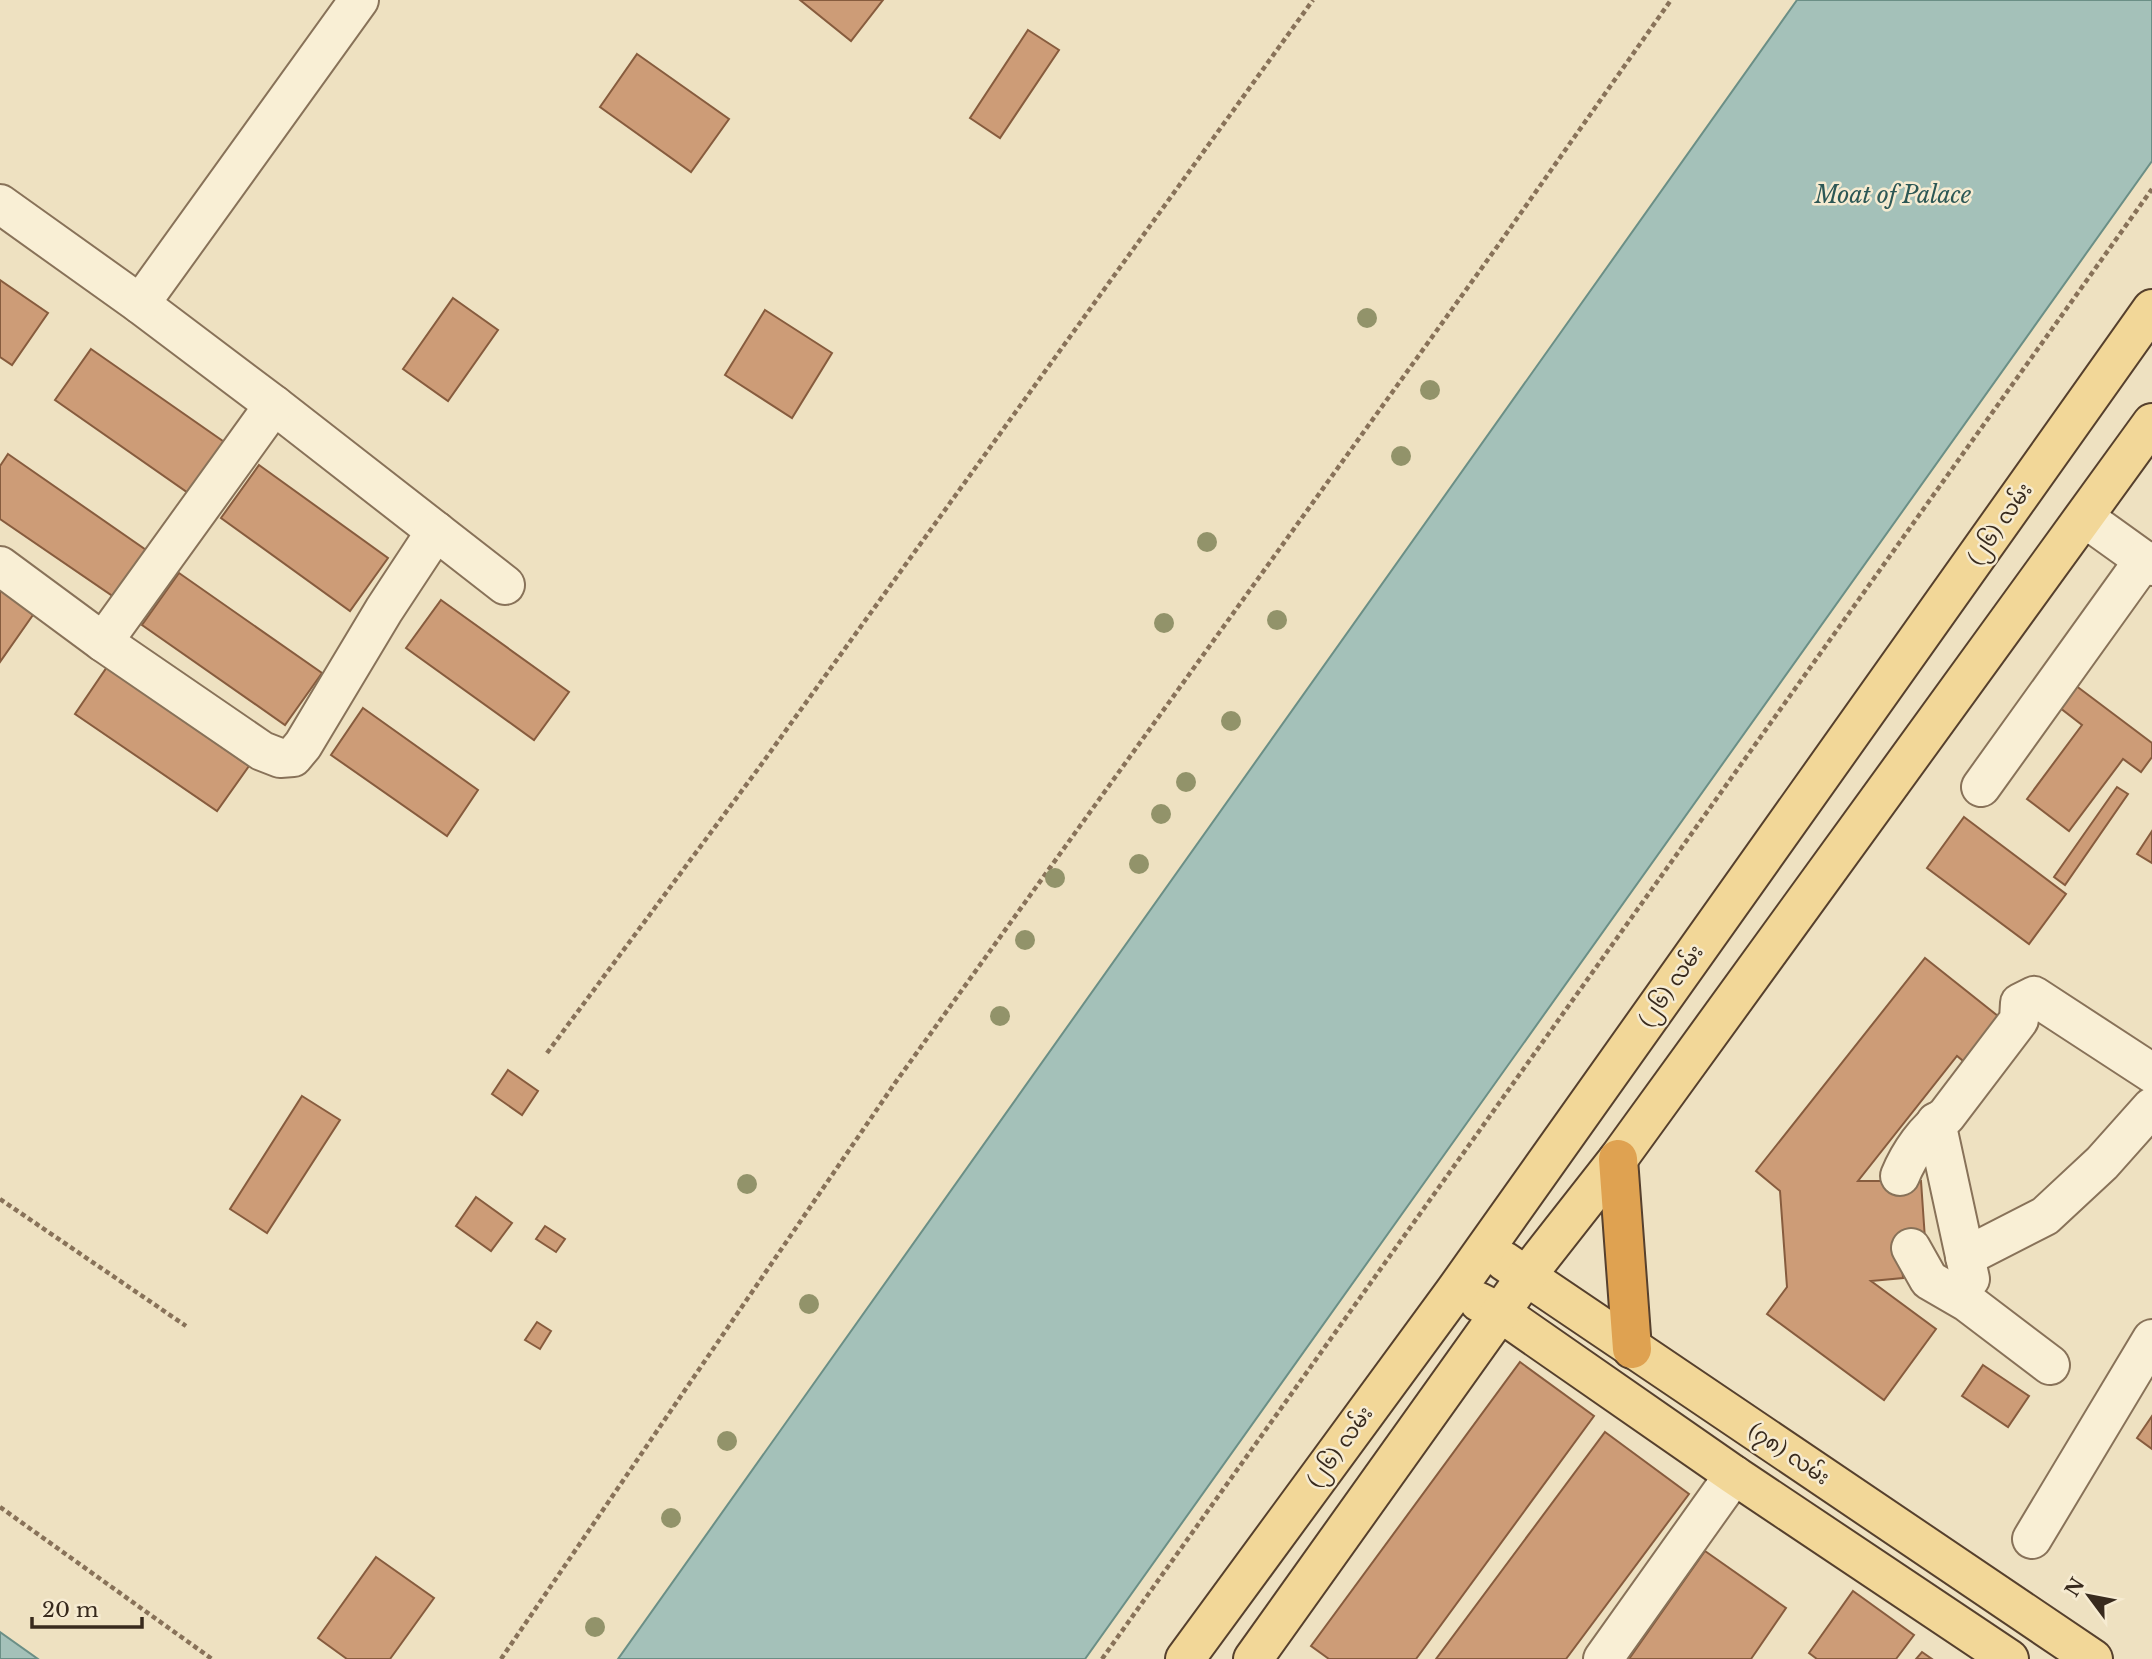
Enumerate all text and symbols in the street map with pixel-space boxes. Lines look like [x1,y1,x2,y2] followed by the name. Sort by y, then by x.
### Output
[1814,181,1972,209] water label: Moat of Palace
[1960,476,2041,572] street label: (၂၆) လမ်း
[1631,938,1712,1034] street label: (၂၆) လမ်း
[1299,1399,1381,1495] street label: (၂၆) လမ်း
[1741,1415,1836,1494] street label: (၇၈) လမ်း
[2054,1561,2124,1631] north arrow
[2061,1573,2090,1601] text: N
[32,1586,142,1630] scale bar
[42,1597,99,1623] text: 20 m

